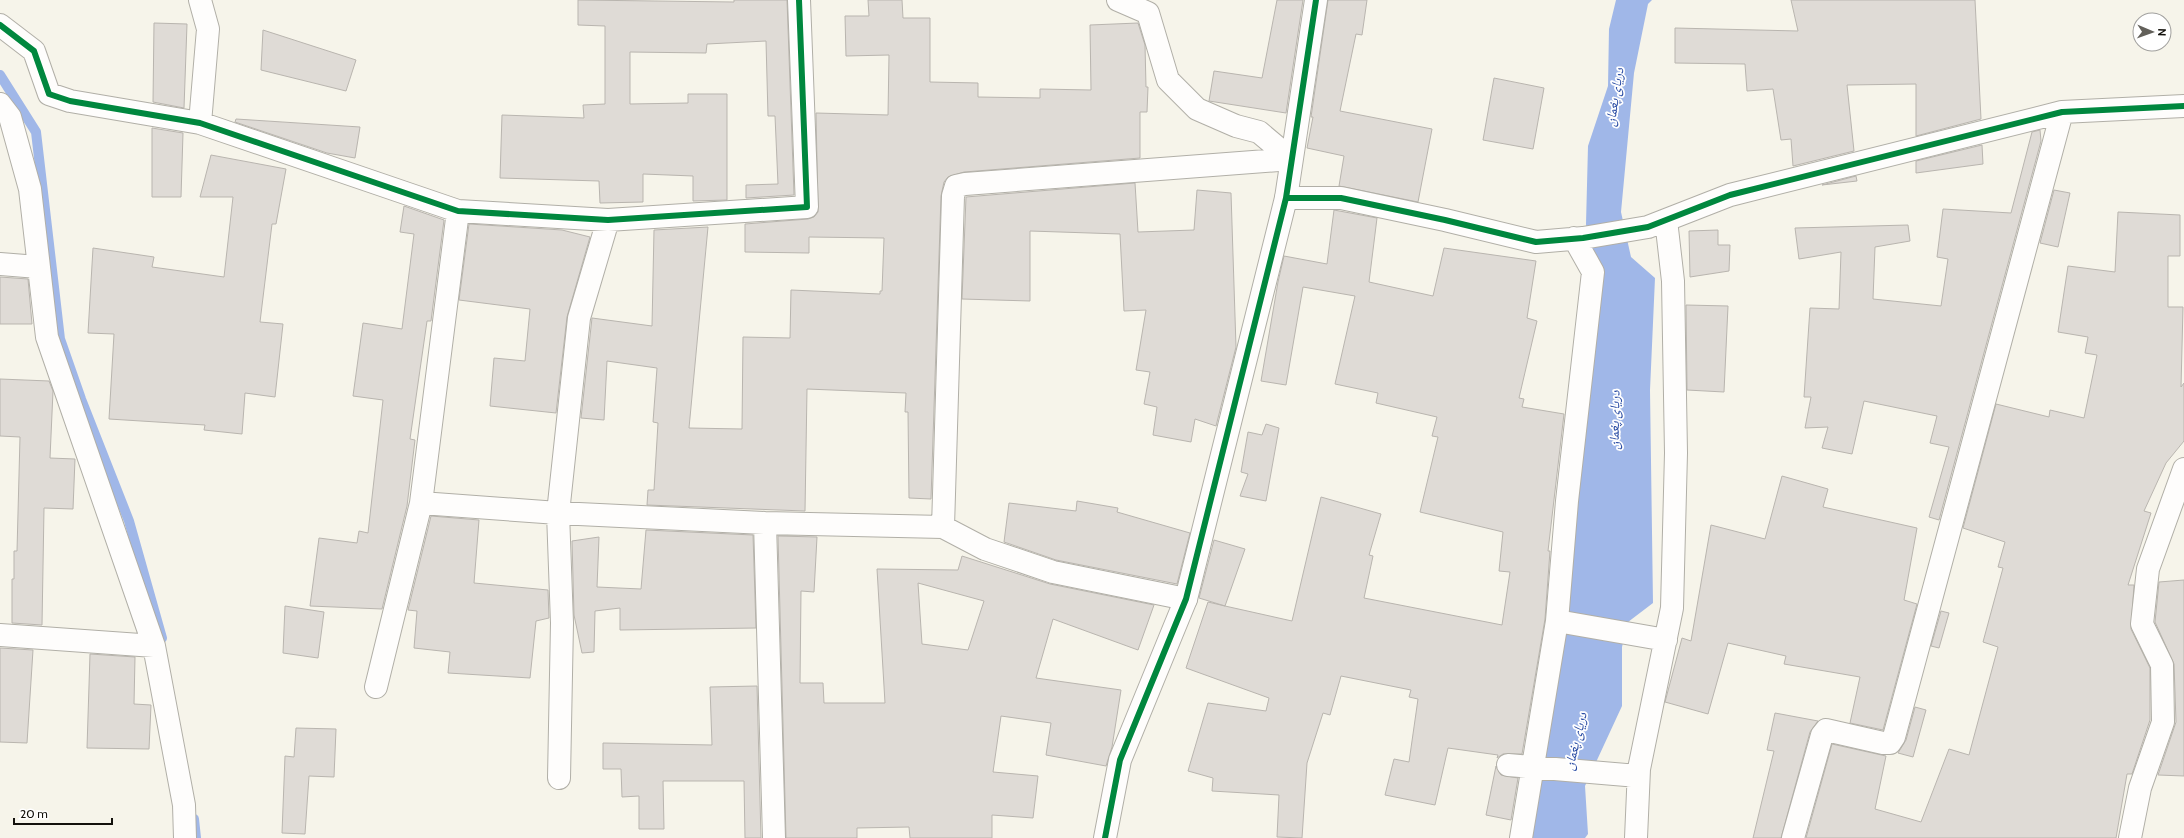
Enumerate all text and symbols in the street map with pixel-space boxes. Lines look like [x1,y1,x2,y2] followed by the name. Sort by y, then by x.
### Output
[2132,12,2172,52] north arrow
[2155,28,2169,36] text: N
[1600,66,1628,128] water label: دریای پغمان
[1604,390,1624,450] water label: دریای پغمان
[1559,710,1591,772] water label: دریای پغمان
[14,800,112,826] scale bar
[20,806,48,821] text: 20 m

